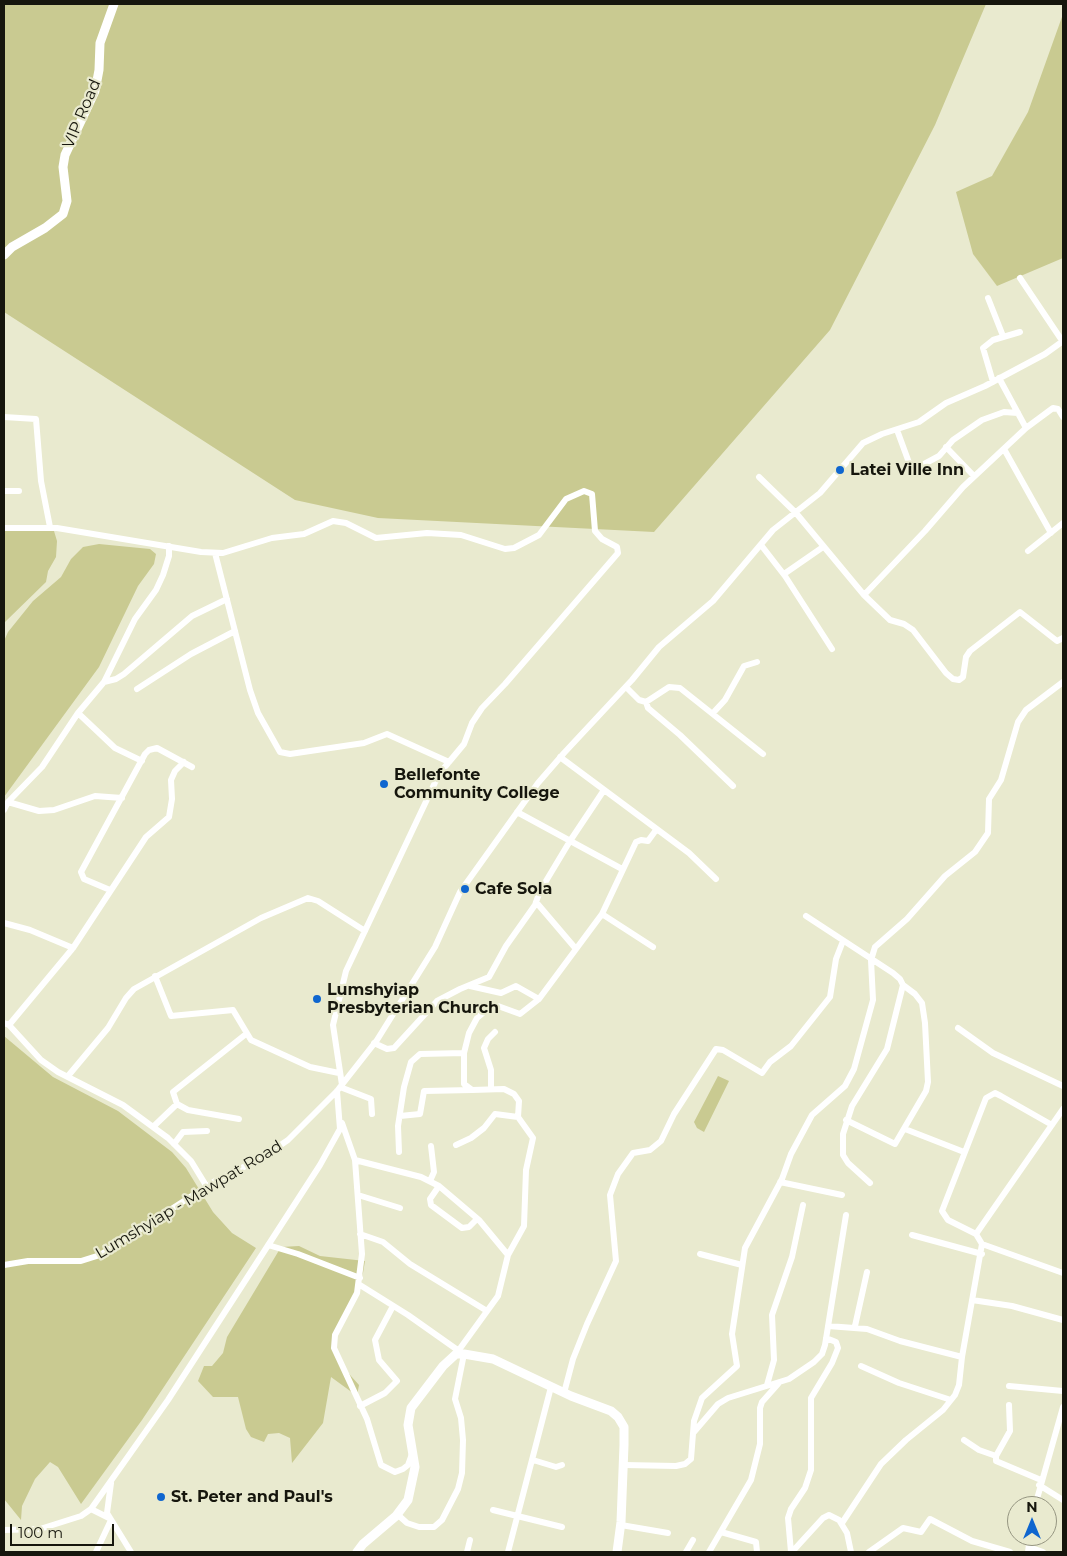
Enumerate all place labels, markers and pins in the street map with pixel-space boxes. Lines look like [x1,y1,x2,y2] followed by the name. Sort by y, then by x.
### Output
[850,460,964,480] place label: Latei Ville Inn
[834,464,846,476] marker: Latei Ville Inn
[394,765,560,803] place label: Bellefonte Community College
[378,778,390,790] marker: Bellefonte Community College
[475,879,552,899] place label: Cafe Sola
[459,883,471,895] marker: Cafe Sola
[327,980,499,1018] place label: Lumshyiap Presbyterian Church
[311,993,323,1005] marker: Lumshyiap Presbyterian Church
[171,1487,333,1507] place label: St. Peter and Paul's
[155,1491,167,1503] marker: St. Peter and Paul's

